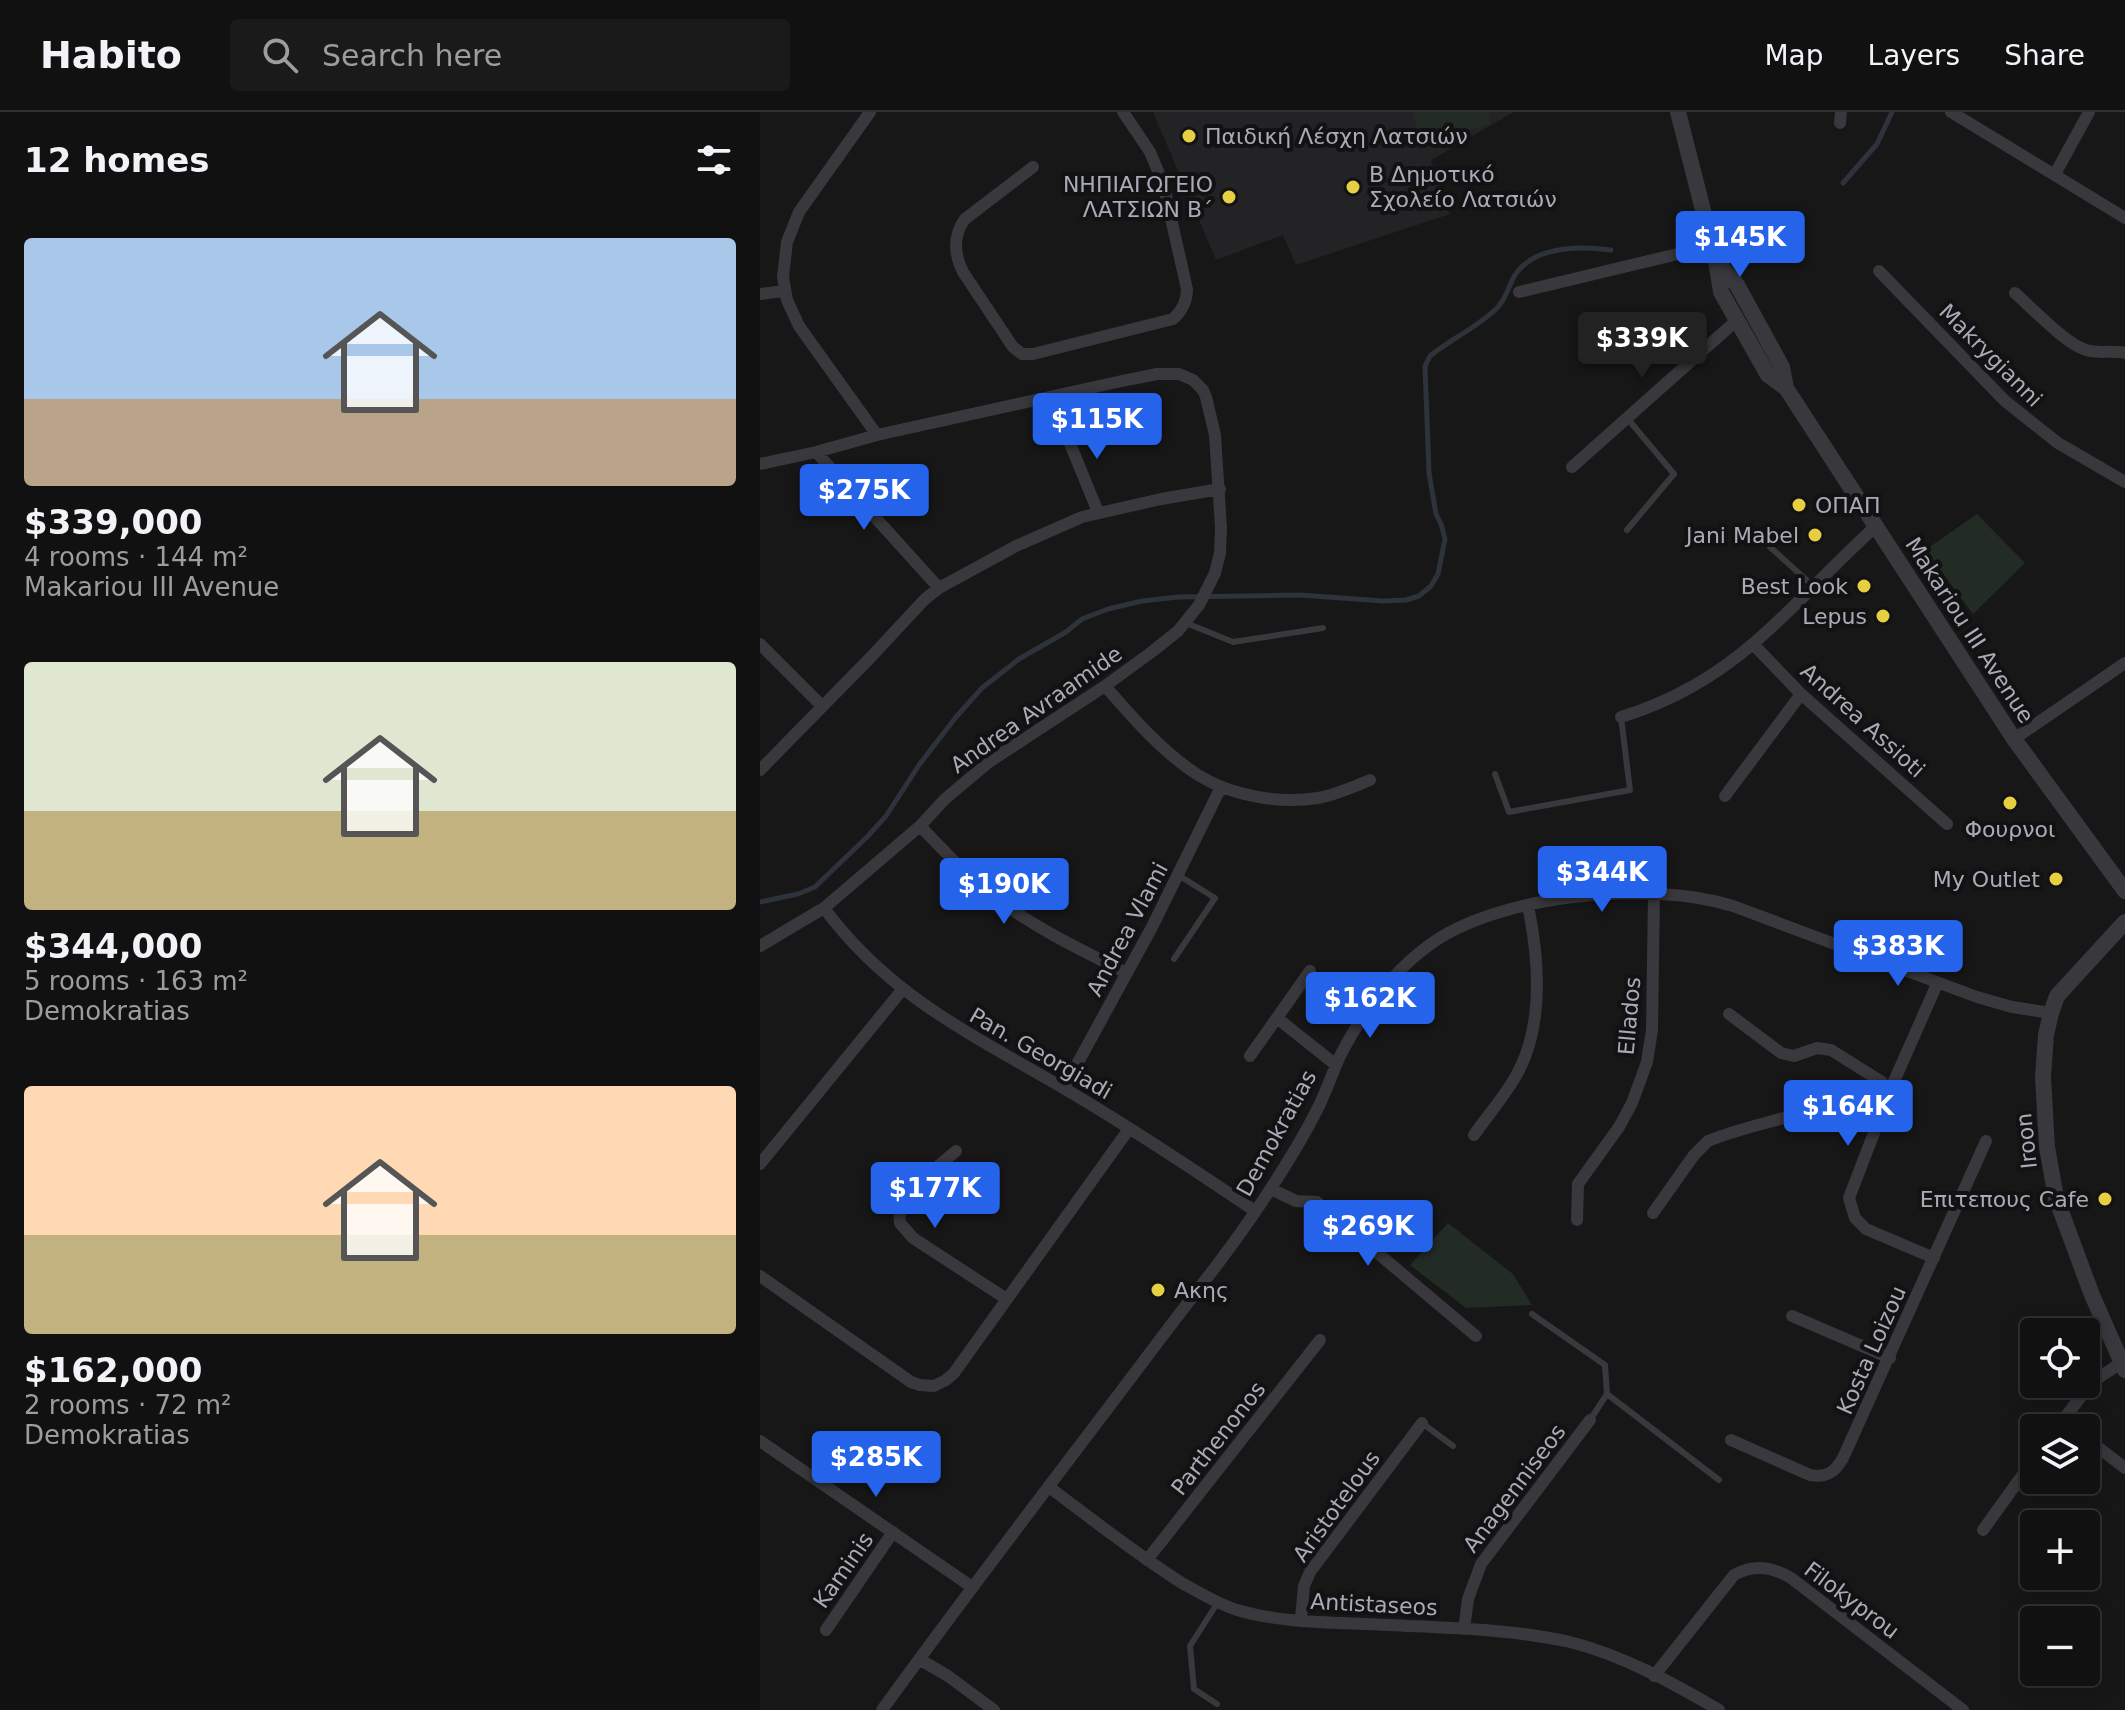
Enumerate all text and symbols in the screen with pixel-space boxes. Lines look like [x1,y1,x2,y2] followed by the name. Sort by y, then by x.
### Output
[230,19,790,91] search box
[40,33,182,77] text: Habito
[258,33,302,77] icon: search
[322,38,502,73] text: Search here
[1764,39,1824,72] text: Map
[1868,39,1960,72] text: Layers
[2004,39,2085,72] text: Share
[1205,124,1468,149] place label: Παιδική Λέσχη Λατσιών
[1180,127,1198,145] marker: Παιδική Λέσχη Λατσιών
[692,138,736,182] icon: filters
[24,140,209,180] text: 12 homes
[1369,162,1557,212] place label: Β Δημοτικό Σχολείο Λατσιών
[1063,172,1213,222] place label: ΝΗΠΙΑΓΩΓΕΙΟ ΛΑΤΣΙΩΝ Β΄
[1344,178,1362,196] marker: Β Δημοτικό Σχολείο Λατσιών
[1220,188,1238,206] marker: ΝΗΠΙΑΓΩΓΕΙΟ ΛΑΤΣΙΩΝ Β΄
[1684,211,1796,279] pin: $145K
[1694,222,1786,252] text: $145K
[308,290,452,434] icon: home
[1934,299,2047,412] street label: Makrygianni
[1586,312,1698,380] pin: $339K
[1596,323,1688,353] text: $339K
[1041,393,1153,461] pin: $115K
[1051,404,1143,434] text: $115K
[808,464,920,532] pin: $275K
[818,475,910,505] text: $275K
[1815,493,1880,518] place label: ΟΠΑΠ
[1790,496,1808,514] marker: ΟΠΑΠ
[24,502,203,542] text: $339,000
[1684,523,1799,548] place label: Jani Mabel
[1806,526,1824,544] marker: Jani Mabel
[1900,533,2039,728] street label: Makariou III Avenue
[24,542,248,572] text: 4 rooms · 144 m²
[24,572,279,602] text: Makariou III Avenue
[1741,574,1848,599] place label: Best Look
[1855,577,1873,595] marker: Best Look
[1802,604,1867,629] place label: Lepus
[1874,607,1892,625] marker: Lepus
[946,641,1127,778] street label: Andrea Avraamide
[1796,658,1930,782] street label: Andrea Assioti
[308,714,452,858] icon: home
[2001,794,2019,812] marker: Φουρνοι
[1965,817,2055,842] place label: Φουρνοι
[1546,846,1658,914] pin: $344K
[1556,857,1648,887] text: $344K
[948,858,1060,926] pin: $190K
[1082,858,1173,1000] street label: Andrea Vlami
[1933,867,2040,892] place label: My Outlet
[958,869,1050,899] text: $190K
[2047,870,2065,888] marker: My Outlet
[1842,920,1954,988] pin: $383K
[24,926,203,966] text: $344,000
[1852,931,1944,961] text: $383K
[24,966,248,996] text: 5 rooms · 163 m²
[1314,972,1426,1040] pin: $162K
[1614,976,1645,1056] street label: Ellados
[1324,983,1416,1013] text: $162K
[24,996,190,1026] text: Demokratias
[965,1003,1116,1104] street label: Pan. Georgiadi
[1231,1066,1321,1201] street label: Demokratias
[1792,1080,1904,1148] pin: $164K
[1802,1091,1894,1121] text: $164K
[2011,1112,2042,1170] street label: Iroon
[308,1138,452,1282] icon: home
[879,1162,991,1230] pin: $177K
[889,1173,981,1203] text: $177K
[1920,1187,2089,1212] place label: Επιτεπους Cafe
[2096,1190,2114,1208] marker: Επιτεπους Cafe
[1312,1200,1424,1268] pin: $269K
[1322,1211,1414,1241] text: $269K
[1174,1278,1229,1303] place label: Ακης
[1149,1281,1167,1299] marker: Ακης
[1832,1282,1911,1418] street label: Kosta Loizou
[2020,1318,2100,1686] map controls
[2020,1318,2100,1398] button: locate
[24,1350,203,1390] text: $162,000
[1166,1377,1270,1500] street label: Parthenonos
[24,1390,232,1420] text: 2 rooms · 72 m²
[2020,1414,2100,1494] button: layers
[1458,1419,1571,1557] street label: Anagenniseos
[24,1420,190,1450] text: Demokratias
[820,1431,932,1499] pin: $285K
[830,1442,922,1472] text: $285K
[1288,1446,1385,1567] street label: Aristotelous
[2020,1510,2100,1590] button: +
[808,1528,878,1613] street label: Kaminis
[1800,1557,1904,1644] street label: Filokyprou
[1310,1589,1438,1620] street label: Antistaseos
[2020,1606,2100,1686] button: −

